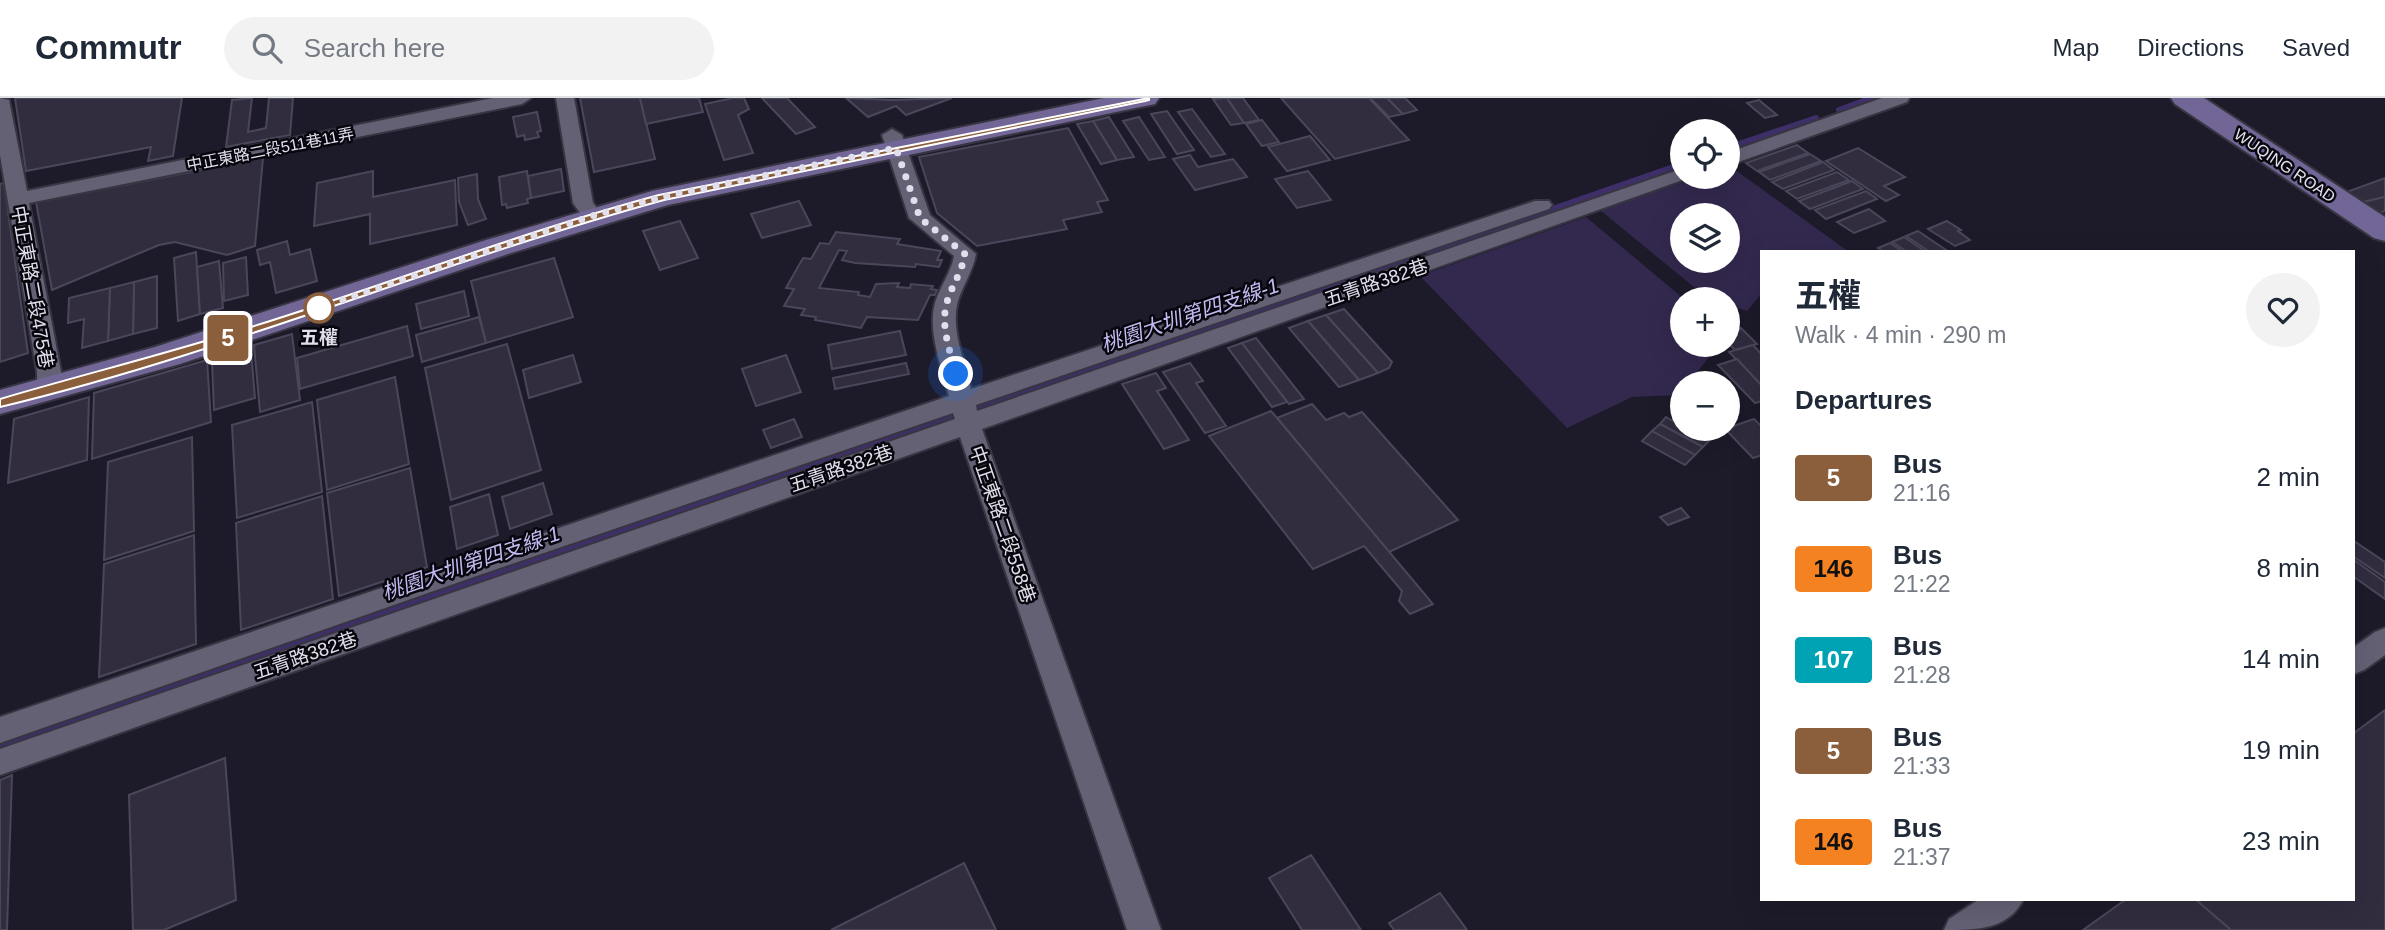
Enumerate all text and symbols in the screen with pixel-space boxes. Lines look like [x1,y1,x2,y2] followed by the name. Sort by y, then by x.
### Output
[224,17,714,80] search box
[35,29,182,66] text: Commutr
[248,29,286,67] icon: search
[304,33,445,63] text: Search here
[2053,34,2099,61] text: Map
[2137,34,2244,61] text: Directions
[2282,34,2350,61] text: Saved
[1670,119,1740,441] map controls
[1670,119,1740,189] button: locate
[185,125,355,174] street label: 中正東路二段511巷11弄
[2231,125,2338,206] street label: WUQING ROAD
[1670,203,1740,273] button: layers
[8,204,57,370] street label: 中正東路二段475巷
[1322,255,1430,310] street label: 五青路382巷
[1098,273,1282,356] water label: 桃園大圳第四支線-1
[2246,273,2320,347] button: heart
[1795,277,1861,314] text: 五權
[1670,287,1740,357] button: +
[304,293,334,323] marker: 五權
[205,315,251,361] line badge: 5
[1795,322,2006,348] text: Walk · 4 min · 290 m
[221,324,235,351] text: 5
[300,327,338,348] place label: 五權
[938,356,973,391] your location
[1670,371,1740,441] button: −
[1795,385,1932,415] text: Departures
[787,441,895,496] street label: 五青路382巷
[966,443,1039,605] street label: 中正東路二段558巷
[1893,449,1942,479] text: Bus
[2256,462,2320,492] text: 2 min
[1827,464,1840,491] text: 5
[1893,480,1951,506] text: 21:16
[379,521,563,604] water label: 桃園大圳第四支線-1
[1893,540,1942,570] text: Bus
[2256,553,2320,583] text: 8 min
[1813,555,1854,582] text: 146
[1893,571,1951,597] text: 21:22
[251,628,359,683] street label: 五青路382巷
[1893,631,1942,661] text: Bus
[2242,644,2320,674] text: 14 min
[1813,646,1854,673] text: 107
[1893,662,1951,688] text: 21:28
[1893,722,1942,752] text: Bus
[2242,735,2320,765] text: 19 min
[1827,737,1840,764] text: 5
[1893,753,1951,779] text: 21:33
[1893,813,1942,843] text: Bus
[2242,826,2320,856] text: 23 min
[1813,828,1854,855] text: 146
[1893,844,1951,870] text: 21:37

